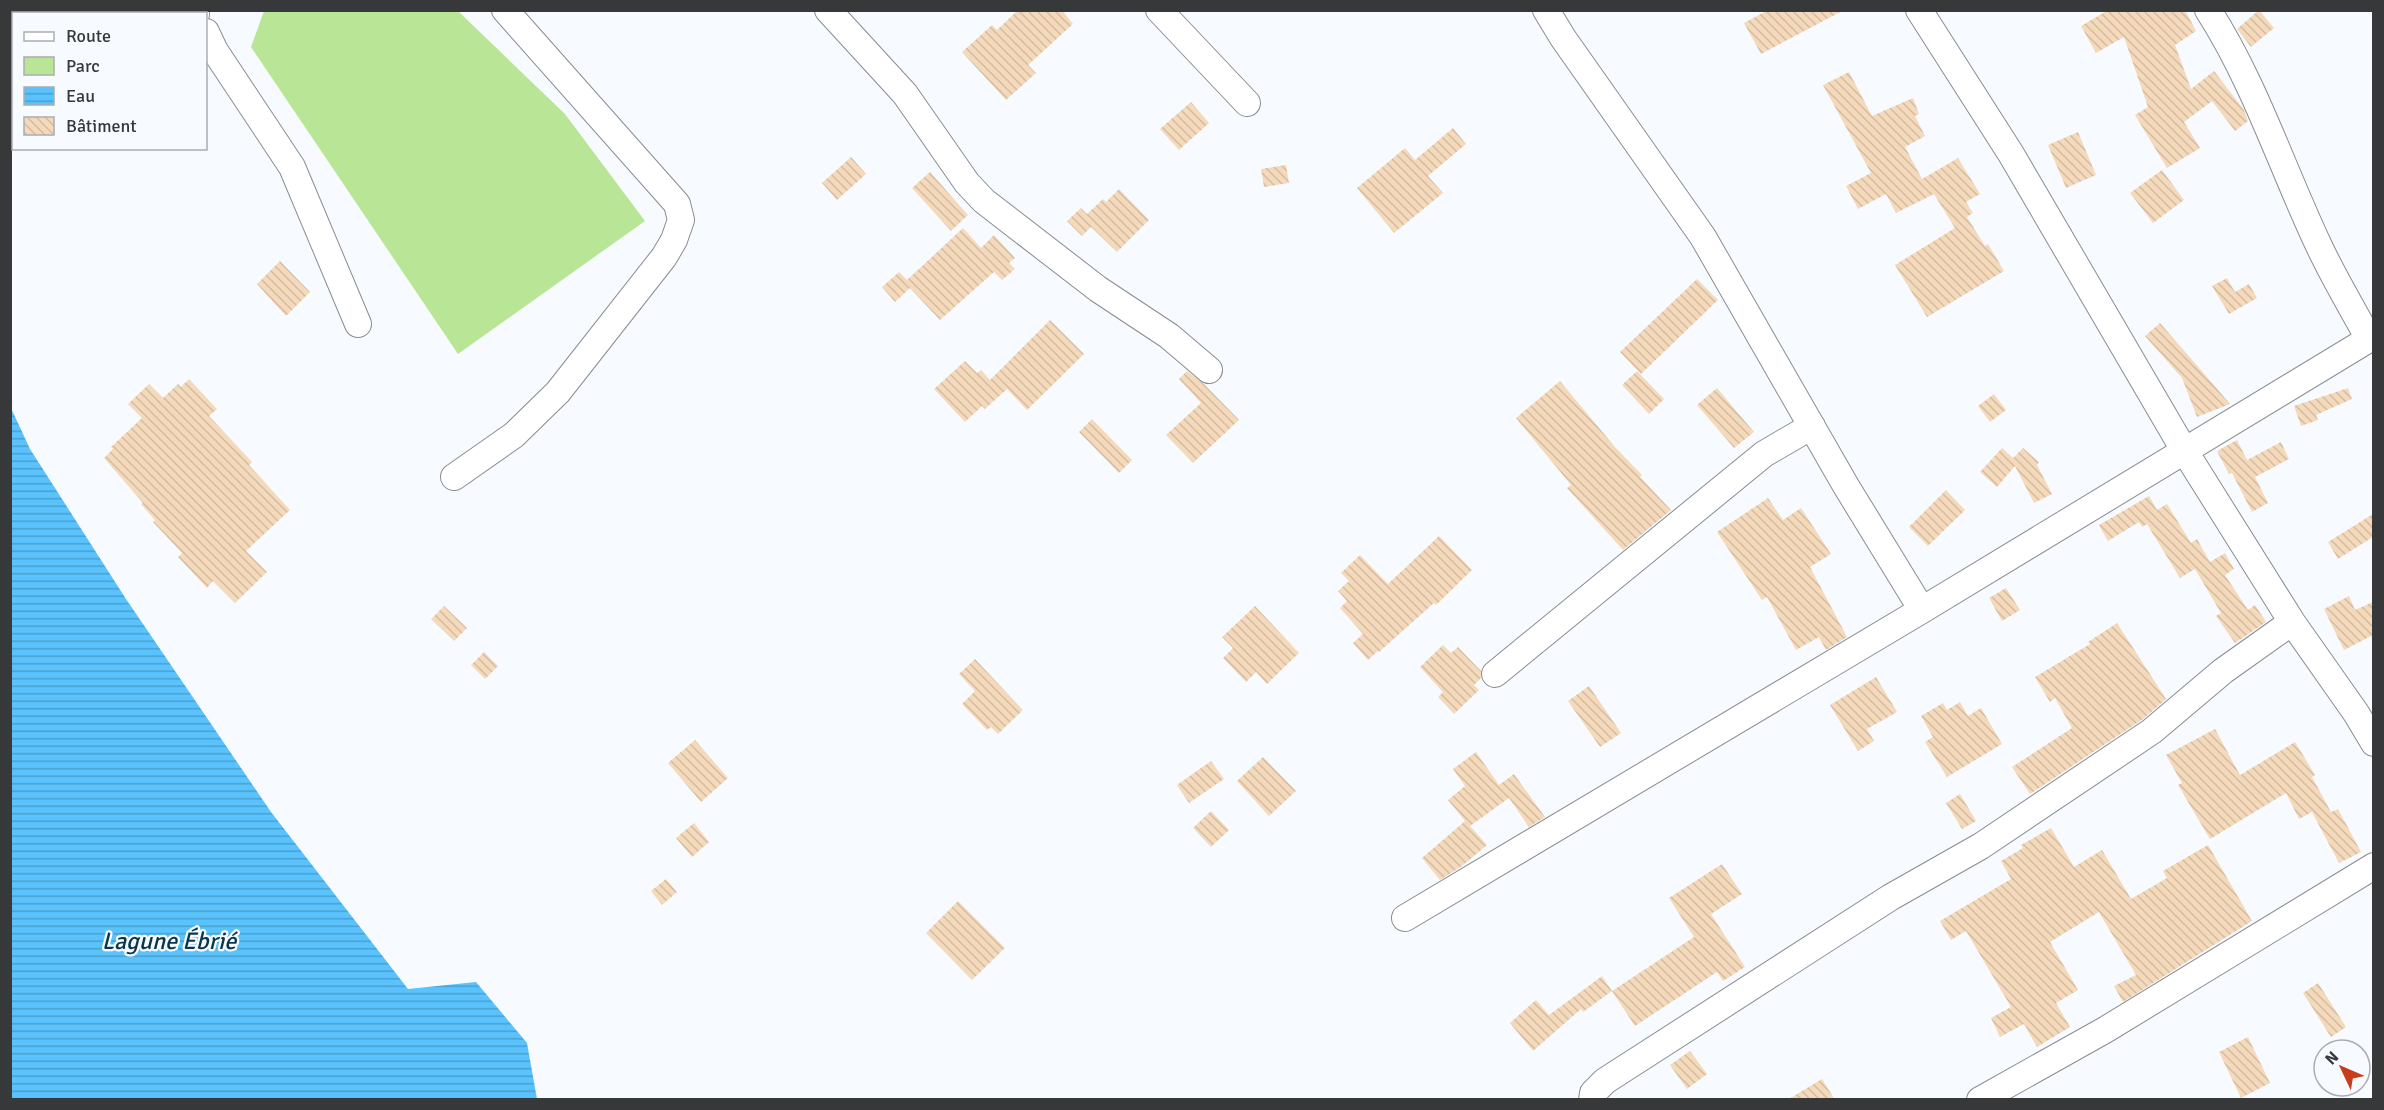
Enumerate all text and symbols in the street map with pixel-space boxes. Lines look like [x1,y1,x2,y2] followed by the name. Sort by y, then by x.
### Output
[12,12,207,150] legend
[66,25,111,47] text: Route
[66,55,100,77] text: Parc
[66,85,95,107] text: Eau
[66,115,137,137] text: Bâtiment
[102,926,238,956] water label: Lagune Ébrié
[2312,1038,2372,1098] north arrow
[2321,1047,2343,1069] text: N

